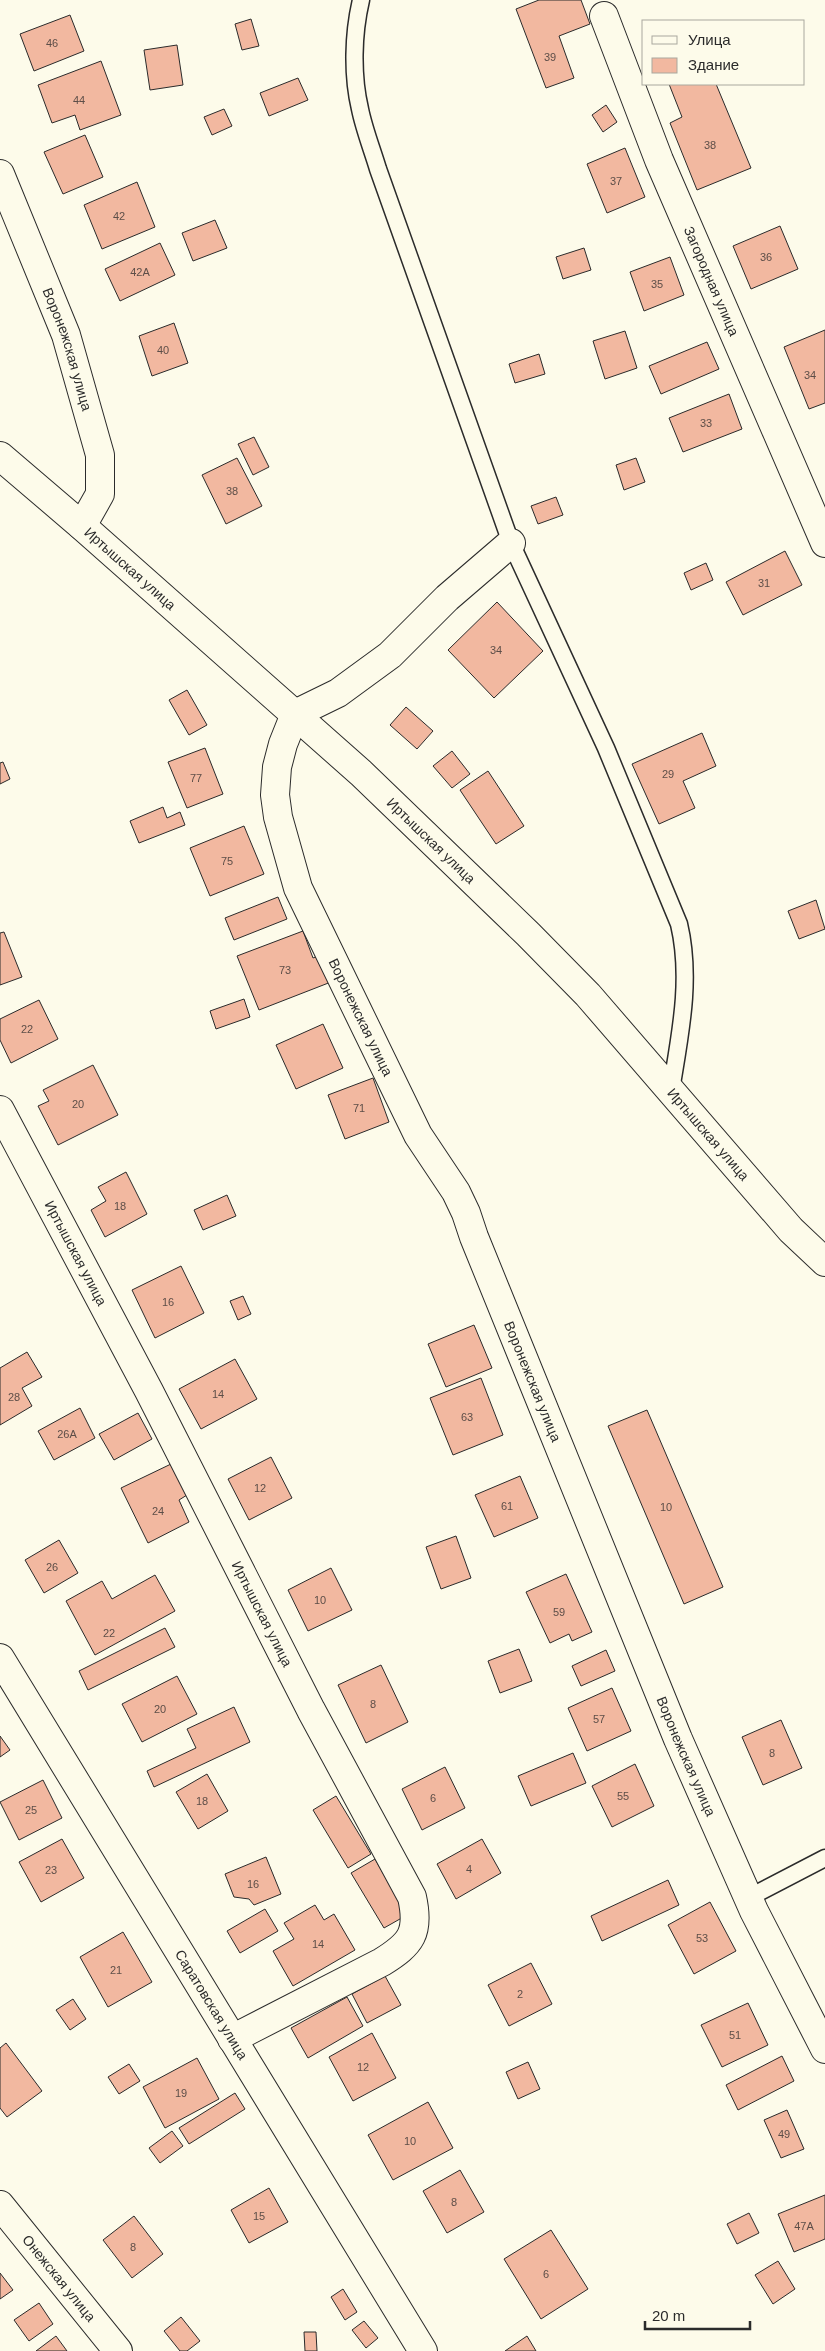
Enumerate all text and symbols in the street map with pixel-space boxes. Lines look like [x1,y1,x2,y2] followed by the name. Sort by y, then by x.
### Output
[642,20,805,85] legend
[688,31,731,48] text: Улица
[46,37,58,49] house number: 46
[544,51,556,63] house number: 39
[688,56,739,73] text: Здание
[73,94,85,106] house number: 44
[704,139,716,151] house number: 38
[610,175,622,187] house number: 37
[113,210,125,222] house number: 42
[681,224,742,338] street label: Загородная улица
[760,251,772,263] house number: 36
[130,266,150,278] house number: 42А
[651,278,663,290] house number: 35
[39,285,95,413] street label: Воронежская улица
[157,344,169,356] house number: 40
[804,369,816,381] house number: 34
[700,417,712,429] house number: 33
[226,485,238,497] house number: 38
[81,524,179,613] street label: Иртышская улица
[758,577,770,589] house number: 31
[490,644,502,656] house number: 34
[662,768,674,780] house number: 29
[190,772,202,784] house number: 77
[384,795,479,887] street label: Иртышская улица
[221,855,233,867] house number: 75
[325,956,396,1079] street label: Воронежская улица
[279,964,291,976] house number: 73
[21,1023,33,1035] house number: 22
[664,1085,753,1184] street label: Иртышская улица
[72,1098,84,1110] house number: 20
[353,1102,365,1114] house number: 71
[42,1198,110,1309] street label: Иртышская улица
[114,1200,126,1212] house number: 18
[162,1296,174,1308] house number: 16
[501,1319,564,1444] street label: Воронежская улица
[212,1388,224,1400] house number: 14
[8,1391,20,1403] house number: 28
[461,1411,473,1423] house number: 63
[57,1428,77,1440] house number: 26А
[254,1482,266,1494] house number: 12
[501,1500,513,1512] house number: 61
[660,1501,672,1513] house number: 10
[152,1505,164,1517] house number: 24
[229,1558,296,1670] street label: Иртышская улица
[46,1561,58,1573] house number: 26
[314,1594,326,1606] house number: 10
[553,1606,565,1618] house number: 59
[103,1627,115,1639] house number: 22
[654,1694,719,1819] street label: Воронежская улица
[370,1698,376,1710] house number: 8
[154,1703,166,1715] house number: 20
[593,1713,605,1725] house number: 57
[769,1747,775,1759] house number: 8
[617,1790,629,1802] house number: 55
[430,1792,436,1804] house number: 6
[196,1795,208,1807] house number: 18
[25,1804,37,1816] house number: 25
[466,1863,472,1875] house number: 4
[45,1864,57,1876] house number: 23
[247,1878,259,1890] house number: 16
[696,1932,708,1944] house number: 53
[312,1938,324,1950] house number: 14
[172,1947,251,2063] street label: Саратовская улица
[110,1964,122,1976] house number: 21
[517,1988,523,2000] house number: 2
[729,2029,741,2041] house number: 51
[357,2061,369,2073] house number: 12
[175,2087,187,2099] house number: 19
[778,2128,790,2140] house number: 49
[404,2135,416,2147] house number: 10
[451,2196,457,2208] house number: 8
[253,2210,265,2222] house number: 15
[794,2220,814,2232] house number: 47А
[19,2232,99,2325] street label: Онежская улица
[130,2241,136,2253] house number: 8
[543,2268,549,2280] house number: 6
[645,2298,750,2330] scale bar
[652,2307,685,2324] text: 20 m

